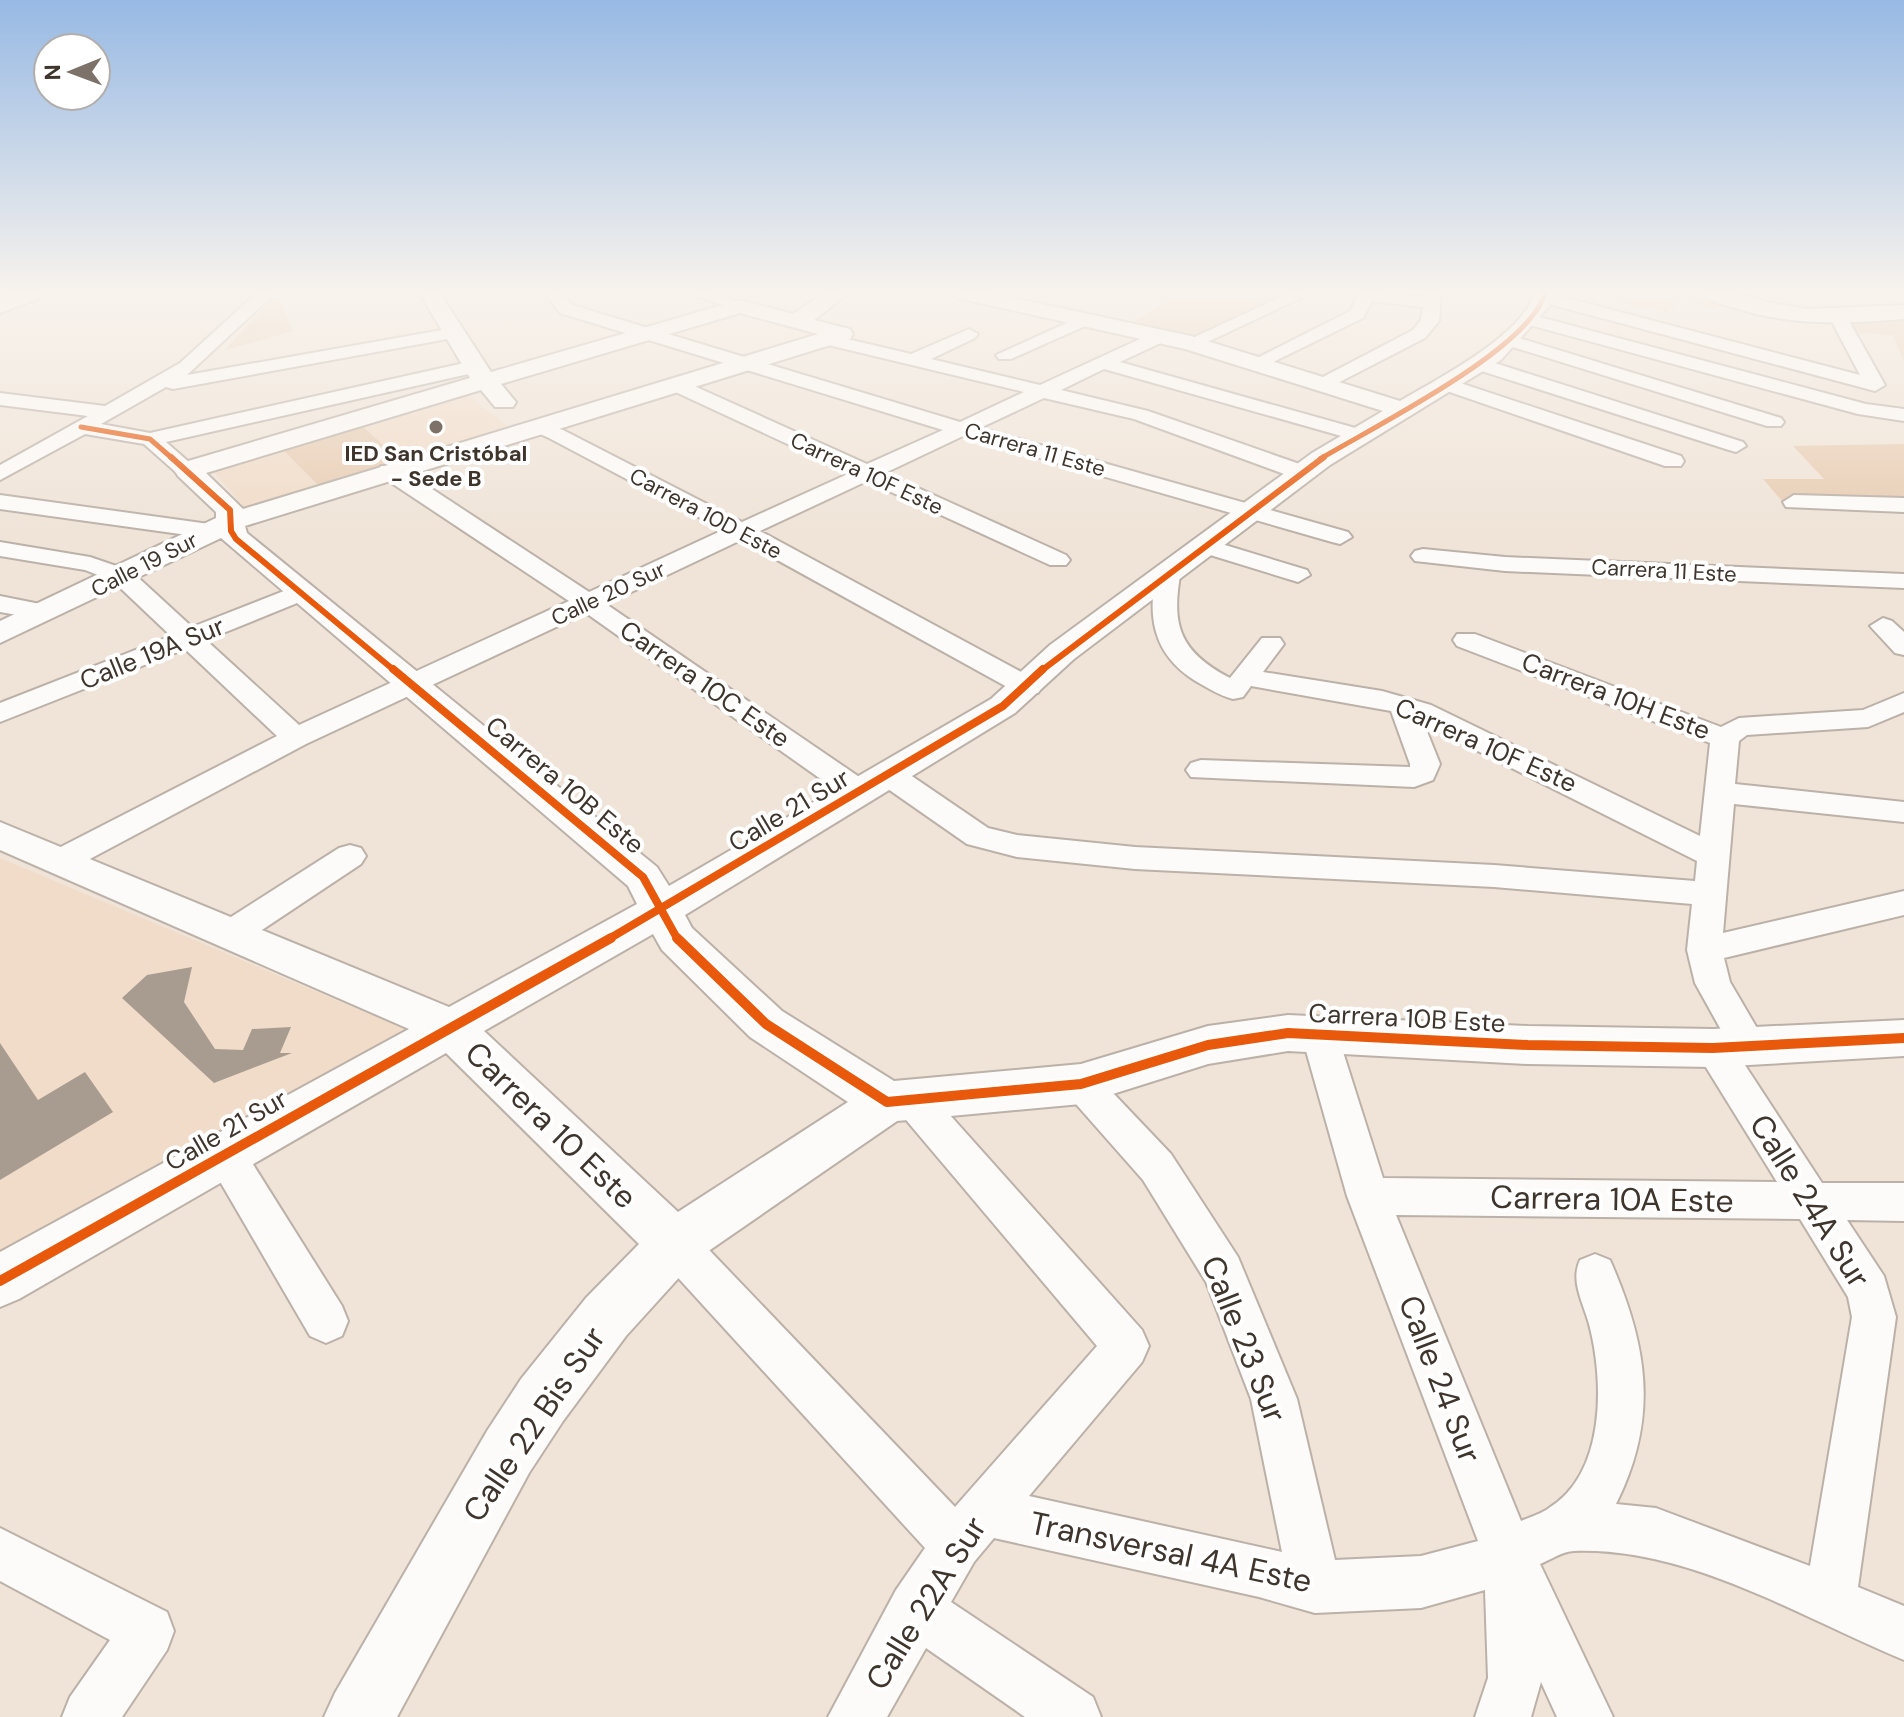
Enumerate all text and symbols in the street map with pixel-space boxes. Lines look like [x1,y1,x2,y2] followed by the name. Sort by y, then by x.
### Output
[32,32,112,112] north arrow
[38,64,67,81] text: N
[961,415,1109,483] street label: Carrera 11 Este
[427,418,445,436] marker: IED San Cristóbal - Sede B
[786,425,948,522] street label: Carrera 10F Este
[345,439,527,493] place label: IED San Cristóbal - Sede B
[624,461,787,566] street label: Carrera 10D Este
[86,525,202,604] street label: Calle 19 Sur
[1591,552,1737,589] street label: Carrera 11 Este
[546,554,670,633] street label: Calle 20 Sur
[75,609,229,697] street label: Calle 19A Sur
[613,613,797,755] street label: Carrera 10C Este
[1517,644,1715,748] street label: Carrera 10H Este
[1390,690,1582,800] street label: Carrera 10F Este
[479,709,651,861] street label: Carrera 10B Este
[722,760,856,860] street label: Calle 21 Sur
[1308,996,1506,1040] street label: Carrera 10B Este
[456,1032,646,1218] street label: Carrera 10 Este
[159,1081,293,1179] street label: Calle 21 Sur
[1740,1106,1880,1296] street label: Calle 24A Sur
[1490,1176,1734,1222] street label: Carrera 10A Este
[1192,1250,1296,1429] street label: Calle 23 Sur
[1389,1289,1491,1469] street label: Calle 24 Sur
[453,1318,615,1530] street label: Calle 22 Bis Sur
[1026,1502,1316,1602] street label: Transversal 4A Este
[856,1508,996,1698] street label: Calle 22A Sur

